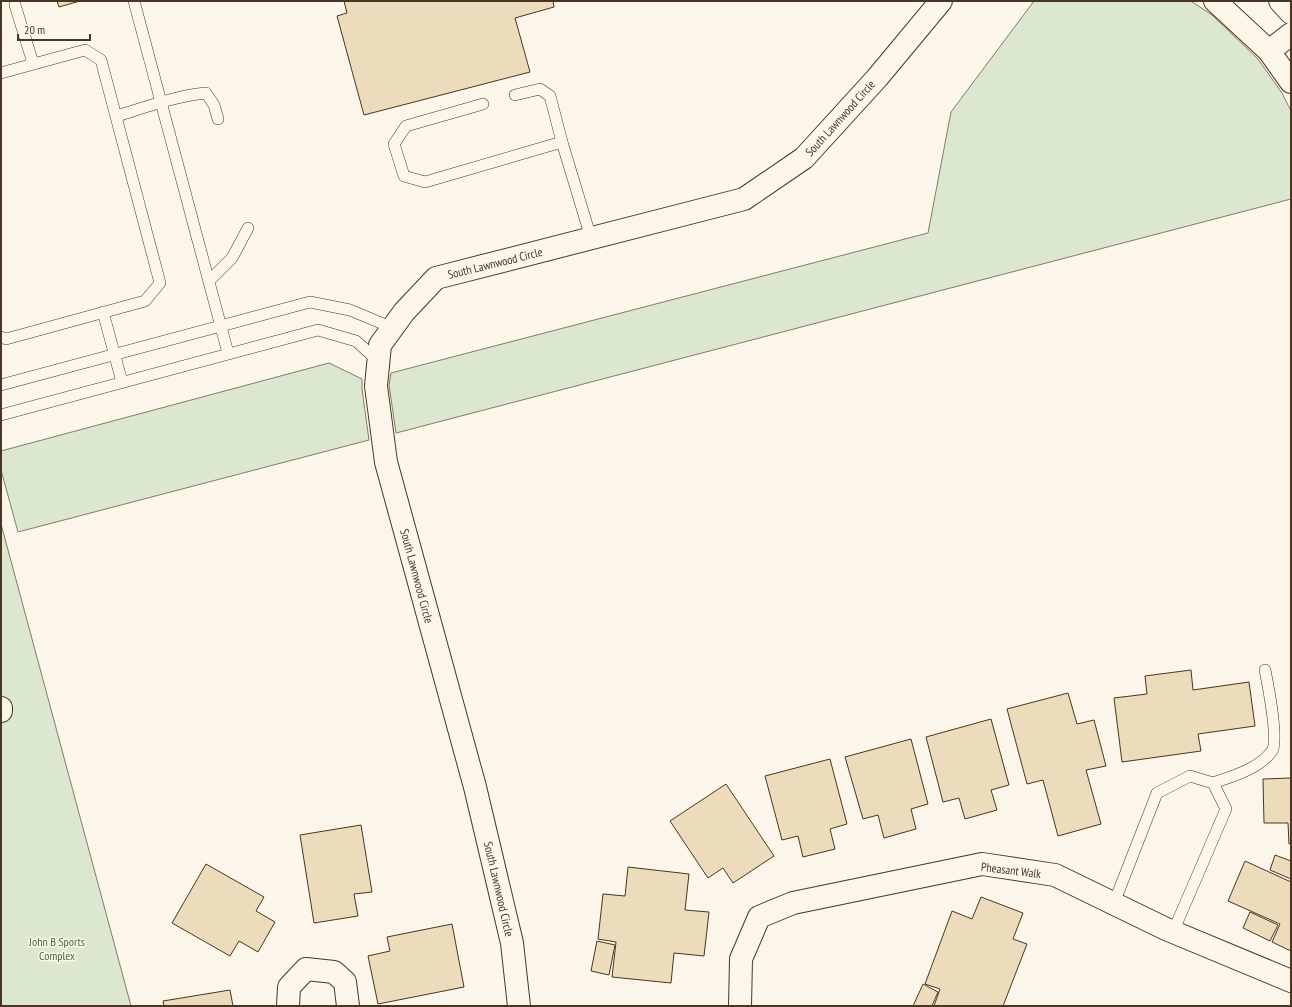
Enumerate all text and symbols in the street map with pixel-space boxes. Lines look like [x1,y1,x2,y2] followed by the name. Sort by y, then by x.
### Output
[18,16,90,42] scale bar
[24,22,45,37] text: 20 m
[802,77,878,159] street label: South Lawnwood Circle
[446,244,544,282] street label: South Lawnwood Circle
[397,527,437,625] street label: South Lawnwood Circle
[481,840,517,938] street label: South Lawnwood Circle
[980,859,1042,881] street label: Pheasant Walk
[28,934,85,963] park label: John B Sports Complex

